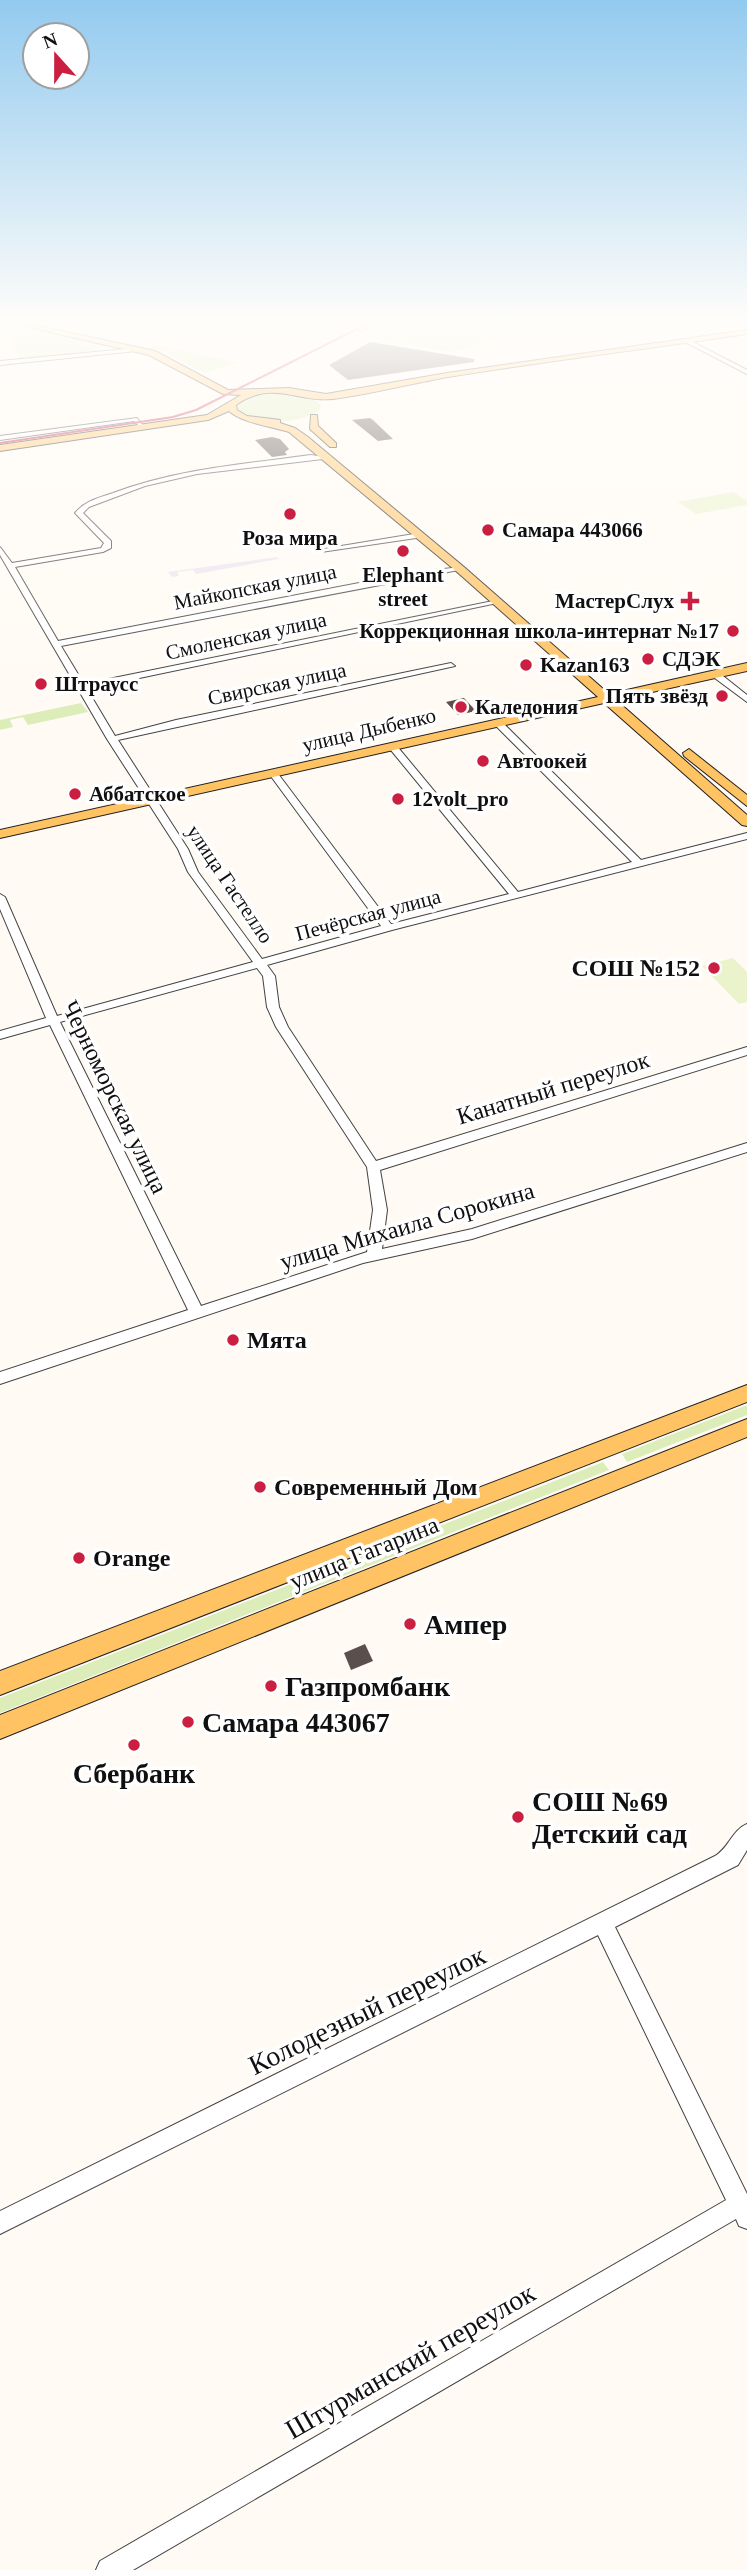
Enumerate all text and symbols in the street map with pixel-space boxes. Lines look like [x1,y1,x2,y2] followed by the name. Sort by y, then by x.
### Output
[21,21,91,91] north arrow
[40,28,61,53] text: N
[282,506,298,522] marker: Роза мира
[502,518,643,542] place label: Самара 443066
[480,522,496,538] marker: Самара 443066
[242,526,338,550] place label: Роза мира
[395,543,411,559] marker: Elephant street
[172,559,339,615] street label: Майкопская улица
[362,563,444,611] place label: Elephant street
[555,589,674,613] place label: МастерСлух
[680,591,700,611] marker: МастерСлух
[163,607,329,665] street label: Смоленская улица
[359,619,719,643] place label: Коррекционная школа-интернат №17
[725,623,741,639] marker: Коррекционная школа-интернат №17
[662,647,721,671] place label: СДЭК
[640,651,656,667] marker: СДЭК
[540,653,630,677] place label: Kazan163
[206,657,349,710] street label: Свирская улица
[518,657,534,673] marker: Kazan163
[55,672,138,696] place label: Штраусс
[33,676,49,692] marker: Штраусс
[606,684,708,708] place label: Пять звёзд
[714,688,730,704] marker: Пять звёзд
[475,695,578,719] place label: Каледония
[453,699,469,715] marker: Каледония
[300,703,438,757] street label: улица Дыбенко
[497,749,587,773] place label: Автоокей
[475,753,491,769] marker: Автоокей
[89,782,186,806] place label: Аббатское
[67,786,83,802] marker: Аббатское
[412,787,508,811] place label: 12volt_pro
[390,791,406,807] marker: 12volt_pro
[182,820,278,948] street label: улица Гастелло
[293,884,444,946] street label: Печёрская улица
[572,955,700,981] place label: СОШ №152
[706,960,722,976] marker: СОШ №152
[57,997,173,1198] street label: Черноморская улица
[454,1046,653,1130] street label: Канатный переулок
[277,1177,537,1275] street label: улица Михаила Сорокина
[247,1327,307,1353] place label: Мята
[225,1332,241,1348] marker: Мята
[274,1474,477,1500] place label: Современный Дом
[252,1479,268,1495] marker: Современный Дом
[286,1511,442,1595] street label: улица Гагарина
[93,1545,171,1571] place label: Orange
[71,1550,87,1566] marker: Orange
[424,1609,507,1640] place label: Ампер
[402,1616,418,1632] marker: Ампер
[285,1671,451,1702] place label: Газпромбанк
[263,1678,279,1694] marker: Газпромбанк
[202,1707,390,1738] place label: Самара 443067
[180,1714,196,1730] marker: Самара 443067
[126,1737,142,1753] marker: Сбербанк
[73,1758,196,1789] place label: Сбербанк
[532,1786,687,1849] place label: СОШ №69 Детский сад
[510,1809,526,1825] marker: СОШ №69 Детский сад
[244,1939,491,2081] street label: Колодезный переулок
[280,2277,541,2445] street label: Штурманский переулок

